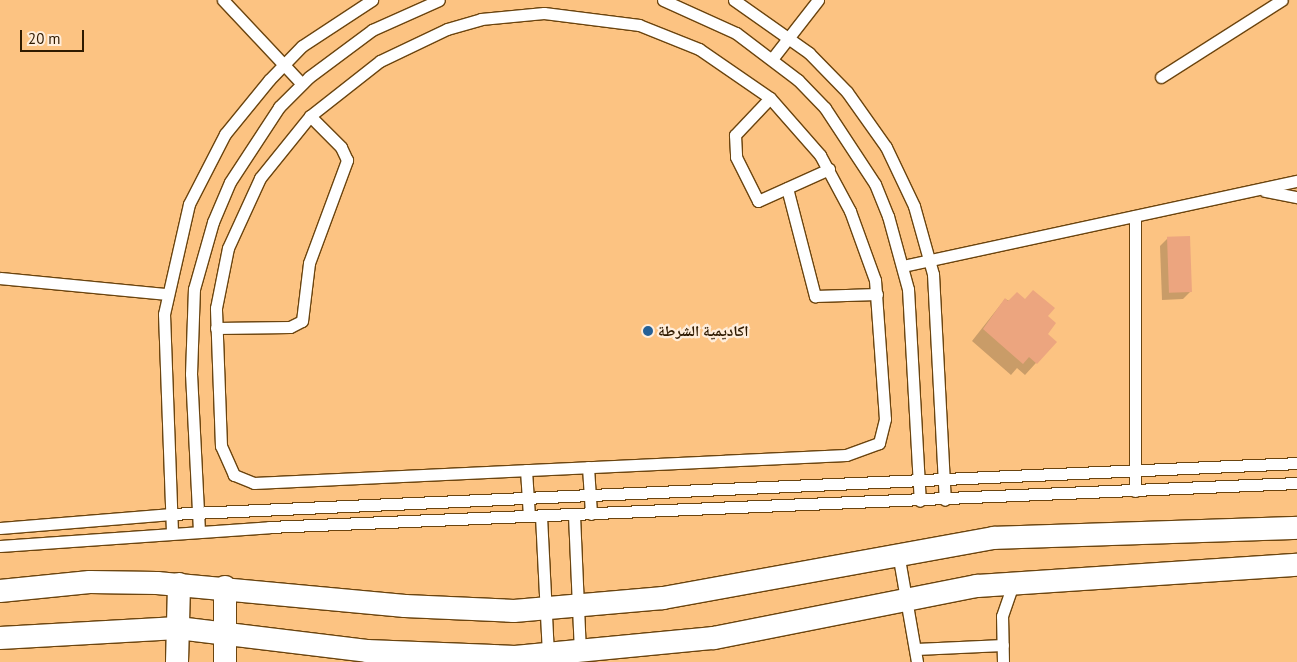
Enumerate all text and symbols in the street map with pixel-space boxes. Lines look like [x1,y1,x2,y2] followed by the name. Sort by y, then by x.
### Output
[22,20,86,52] scale bar
[28,29,61,48] text: 20 m
[658,322,749,340] place label: اكاديمية الشرطة
[642,325,654,337] marker: اكاديمية الشرطة

